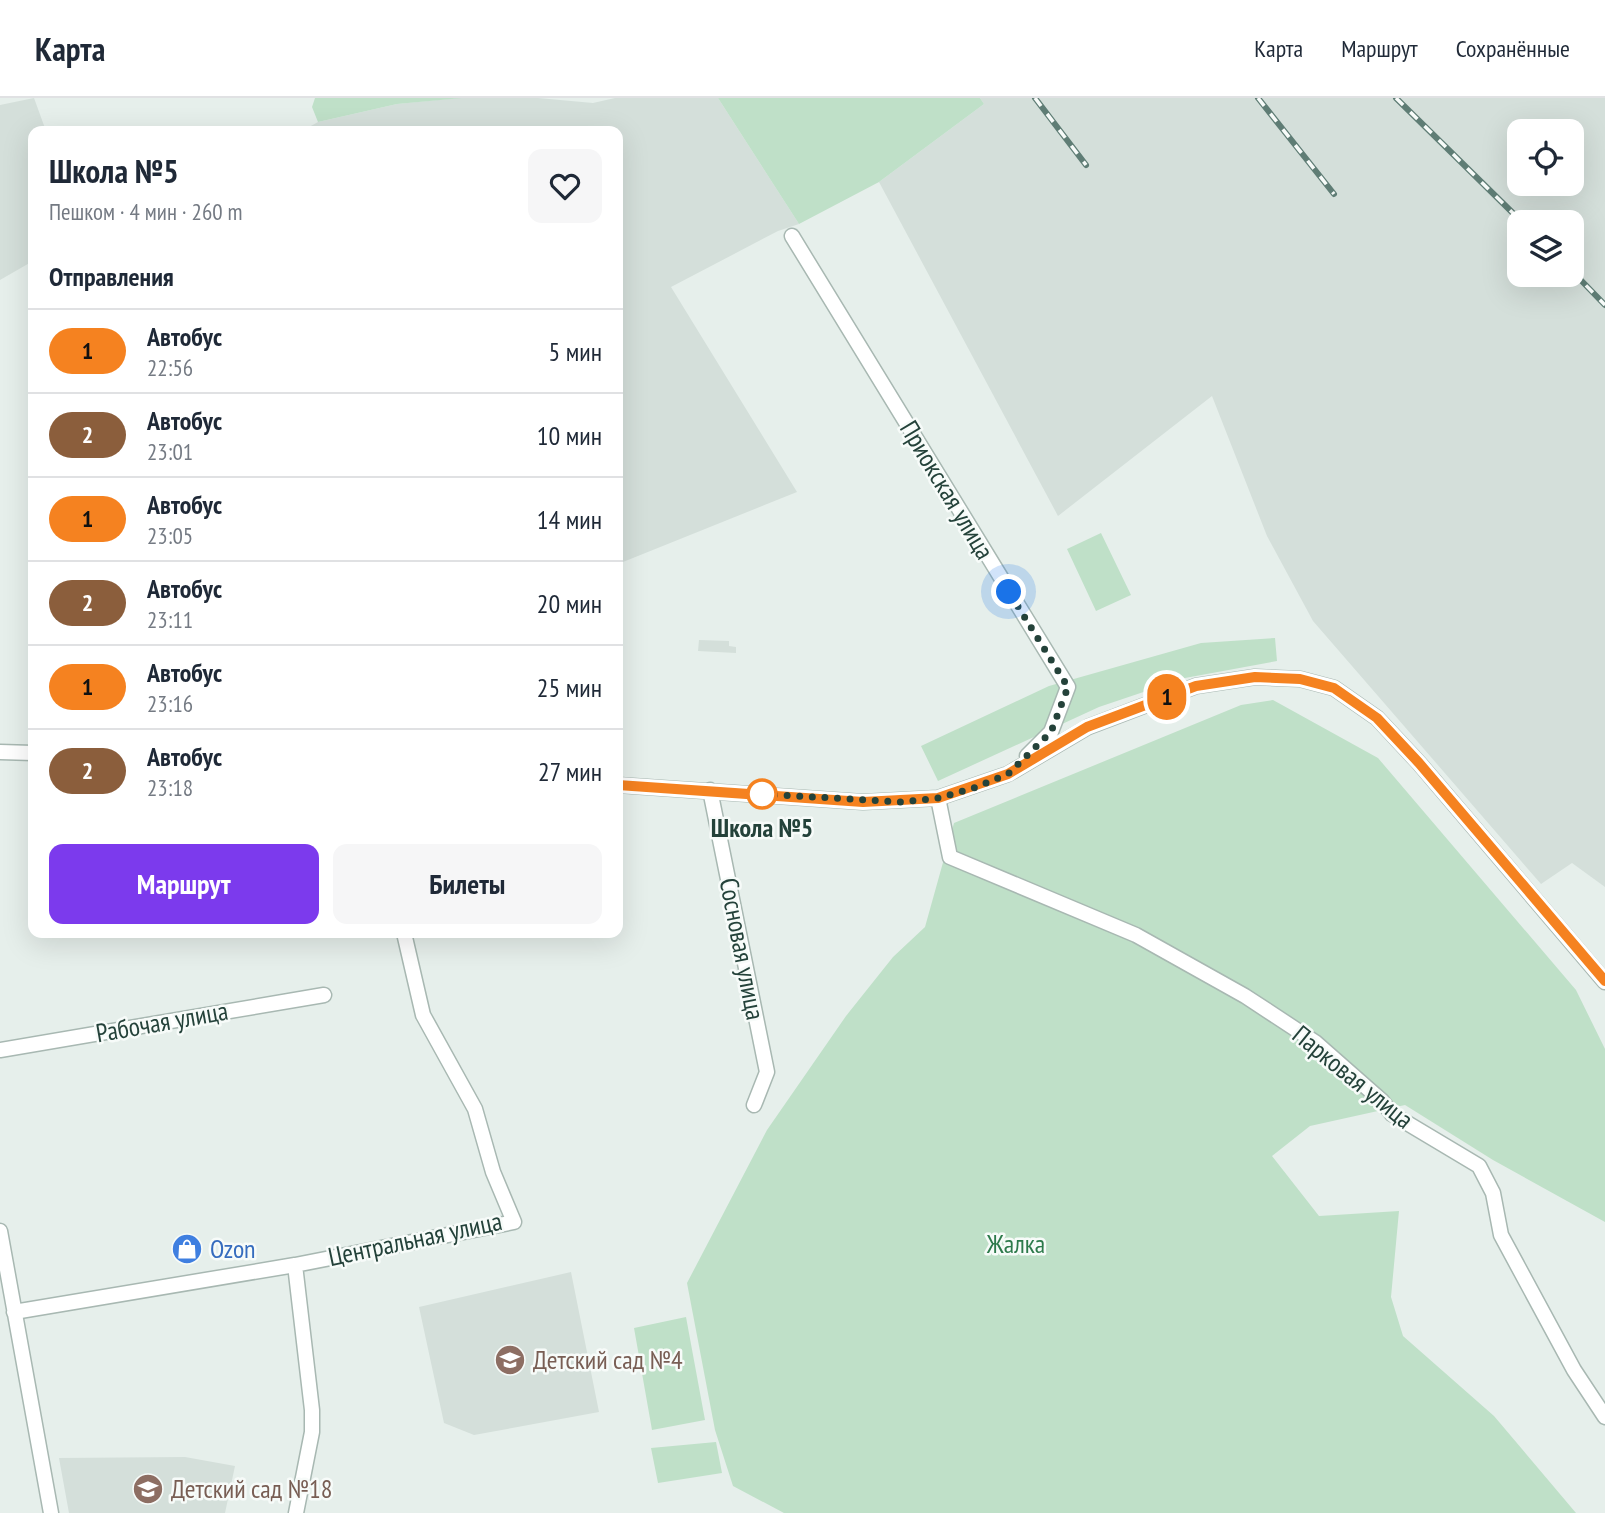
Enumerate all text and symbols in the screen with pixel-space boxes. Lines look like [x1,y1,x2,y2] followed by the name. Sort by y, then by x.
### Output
[35,27,105,70] text: Карта
[1254,33,1303,64] text: Карта
[1341,33,1418,64] text: Маршрут
[1456,33,1570,64] text: Сохранённые
[1507,119,1584,287] map controls
[1507,119,1584,196] button: locate
[49,149,179,192] text: Школа №5
[528,149,602,223] button: heart
[49,197,242,226] text: Пешком · 4 мин · 260 m
[1507,210,1584,287] button: layers
[49,260,174,293] text: Отправления
[147,320,222,353] text: Автобус
[82,335,93,366] text: 1
[549,335,602,368] text: 5 мин
[147,353,193,382] text: 22:56
[147,404,222,437] text: Автобус
[893,414,1002,565] street label: Приокская улица
[82,419,93,450] text: 2
[537,419,602,452] text: 10 мин
[147,437,193,466] text: 23:01
[147,488,222,521] text: Автобус
[82,503,93,534] text: 1
[537,503,602,536] text: 14 мин
[147,521,193,550] text: 23:05
[147,572,222,605] text: Автобус
[991,574,1026,609] your location
[82,587,93,618] text: 2
[537,587,602,620] text: 20 мин
[147,605,193,634] text: 23:11
[147,656,222,689] text: Автобус
[82,671,93,702] text: 1
[537,671,602,704] text: 25 мин
[1144,674,1190,720] line badge: 1
[1161,681,1173,712] text: 1
[147,689,193,718] text: 23:16
[147,740,222,773] text: Автобус
[82,755,93,786] text: 2
[538,755,602,788] text: 27 мин
[147,773,193,802] text: 23:18
[747,779,777,809] marker: Школа №5
[711,811,813,844] place label: Школа №5
[49,844,319,924] button: Маршрут
[333,844,602,924] button: Билеты
[713,875,772,1023] street label: Сосновая улица
[93,994,230,1049] street label: Рабочая улица
[1286,1018,1420,1135] street label: Парковая улица
[325,1204,505,1273] street label: Центральная улица
[986,1227,1045,1260] park label: Жалка
[170,1232,204,1266] shop icon: Ozon
[210,1232,256,1265] place label: Ozon
[493,1343,527,1377] school or university icon: Детский сад №4
[533,1343,683,1376] place label: Детский сад №4
[131,1472,165,1506] school or university icon: Детский сад №18
[171,1472,333,1505] place label: Детский сад №18

